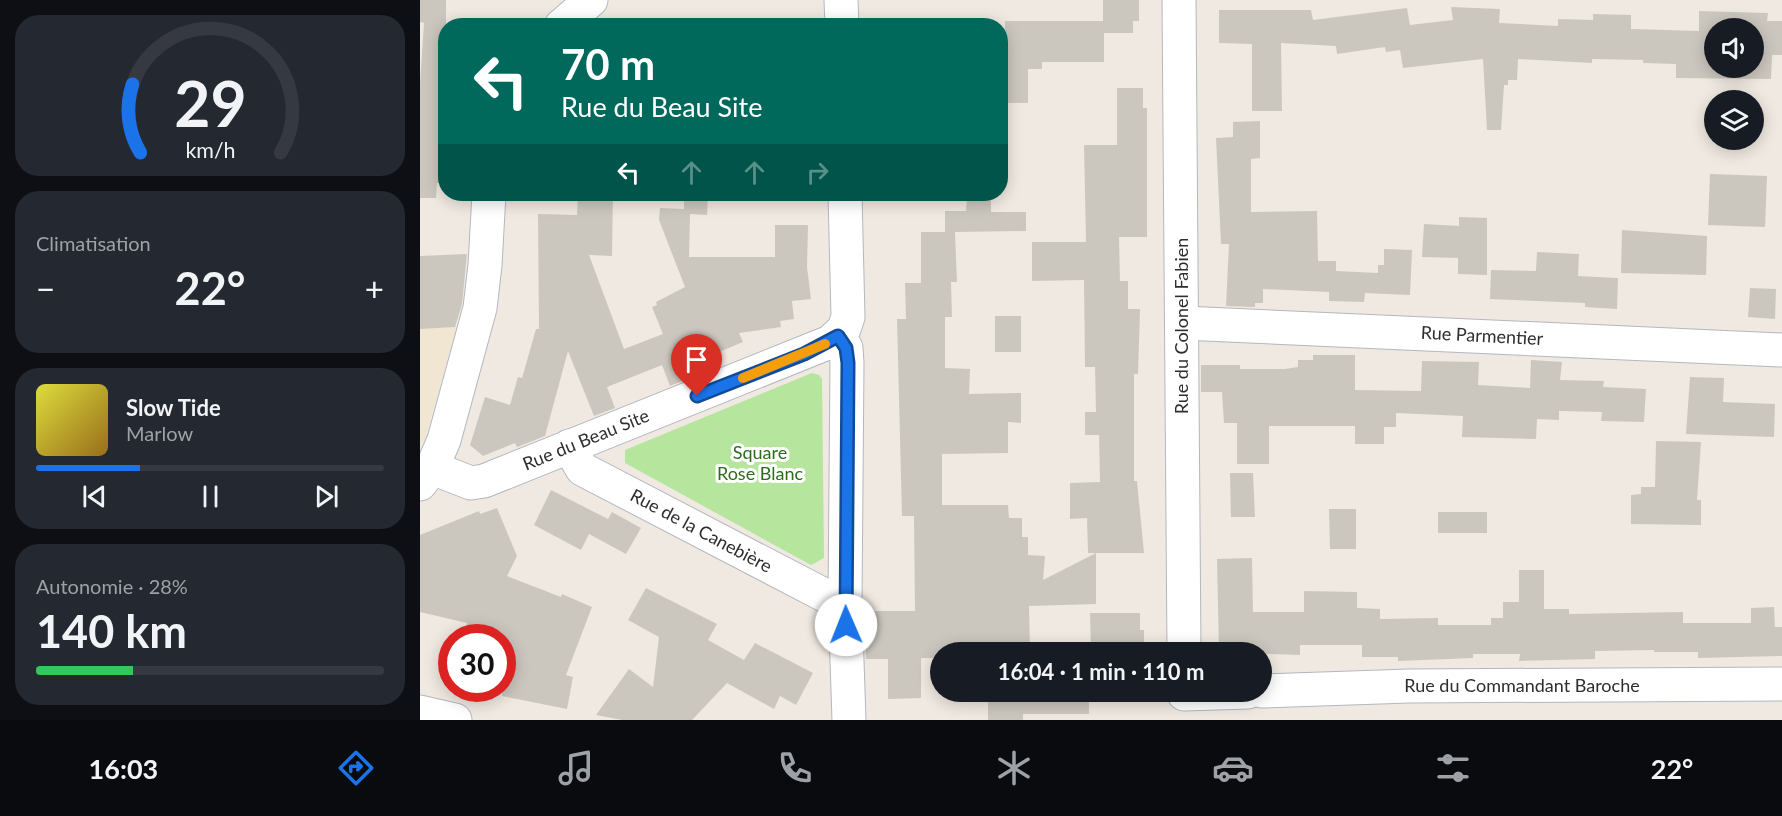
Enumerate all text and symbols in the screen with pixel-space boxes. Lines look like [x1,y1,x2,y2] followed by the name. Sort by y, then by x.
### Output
[1704,18,1764,150] map controls
[1704,18,1764,78] button: sound
[561,39,655,89] text: 70 m
[462,42,540,120] icon: left
[174,65,246,140] text: 29
[561,90,762,123] text: Rue du Beau Site
[1704,90,1764,150] button: layers
[185,137,235,163] text: km/h
[612,156,645,189] icon: left
[675,156,708,189] icon: ahead
[738,156,771,189] icon: ahead
[801,156,834,189] icon: right
[36,231,151,255] text: Climatisation
[1170,238,1192,414] street label: Rue du Colonel Fabien
[175,261,245,315] text: 22°
[36,268,55,308] text: −
[365,268,384,308] text: +
[1420,321,1544,349] street label: Rue Parmentier
[671,334,722,396] pin
[680,343,713,376] icon: arrive
[126,394,221,421] text: Slow Tide
[519,404,652,474] street label: Rue du Beau Site
[126,421,193,445] text: Marlow
[717,441,803,484] park label: Square Rose Blanc
[78,480,111,513] icon: previous
[194,480,227,513] icon: pause
[310,480,343,513] icon: next
[627,484,776,577] street label: Rue de la Canebière
[36,574,188,598] text: Autonomie · 28%
[814,593,878,657] position arrow
[36,604,187,658] text: 140 km
[438,624,516,702] speed limit sign: 30
[998,658,1204,685] text: 16:04 · 1 min · 110 m
[1404,674,1640,696] street label: Rue du Commandant Baroche
[335,747,377,789] icon: directions
[555,747,597,789] icon: music
[774,747,816,789] icon: phone
[993,747,1035,789] icon: climate
[1212,747,1254,789] icon: car
[1432,747,1474,789] icon: filters
[89,752,158,785] text: 16:03
[1651,752,1693,785] text: 22°

